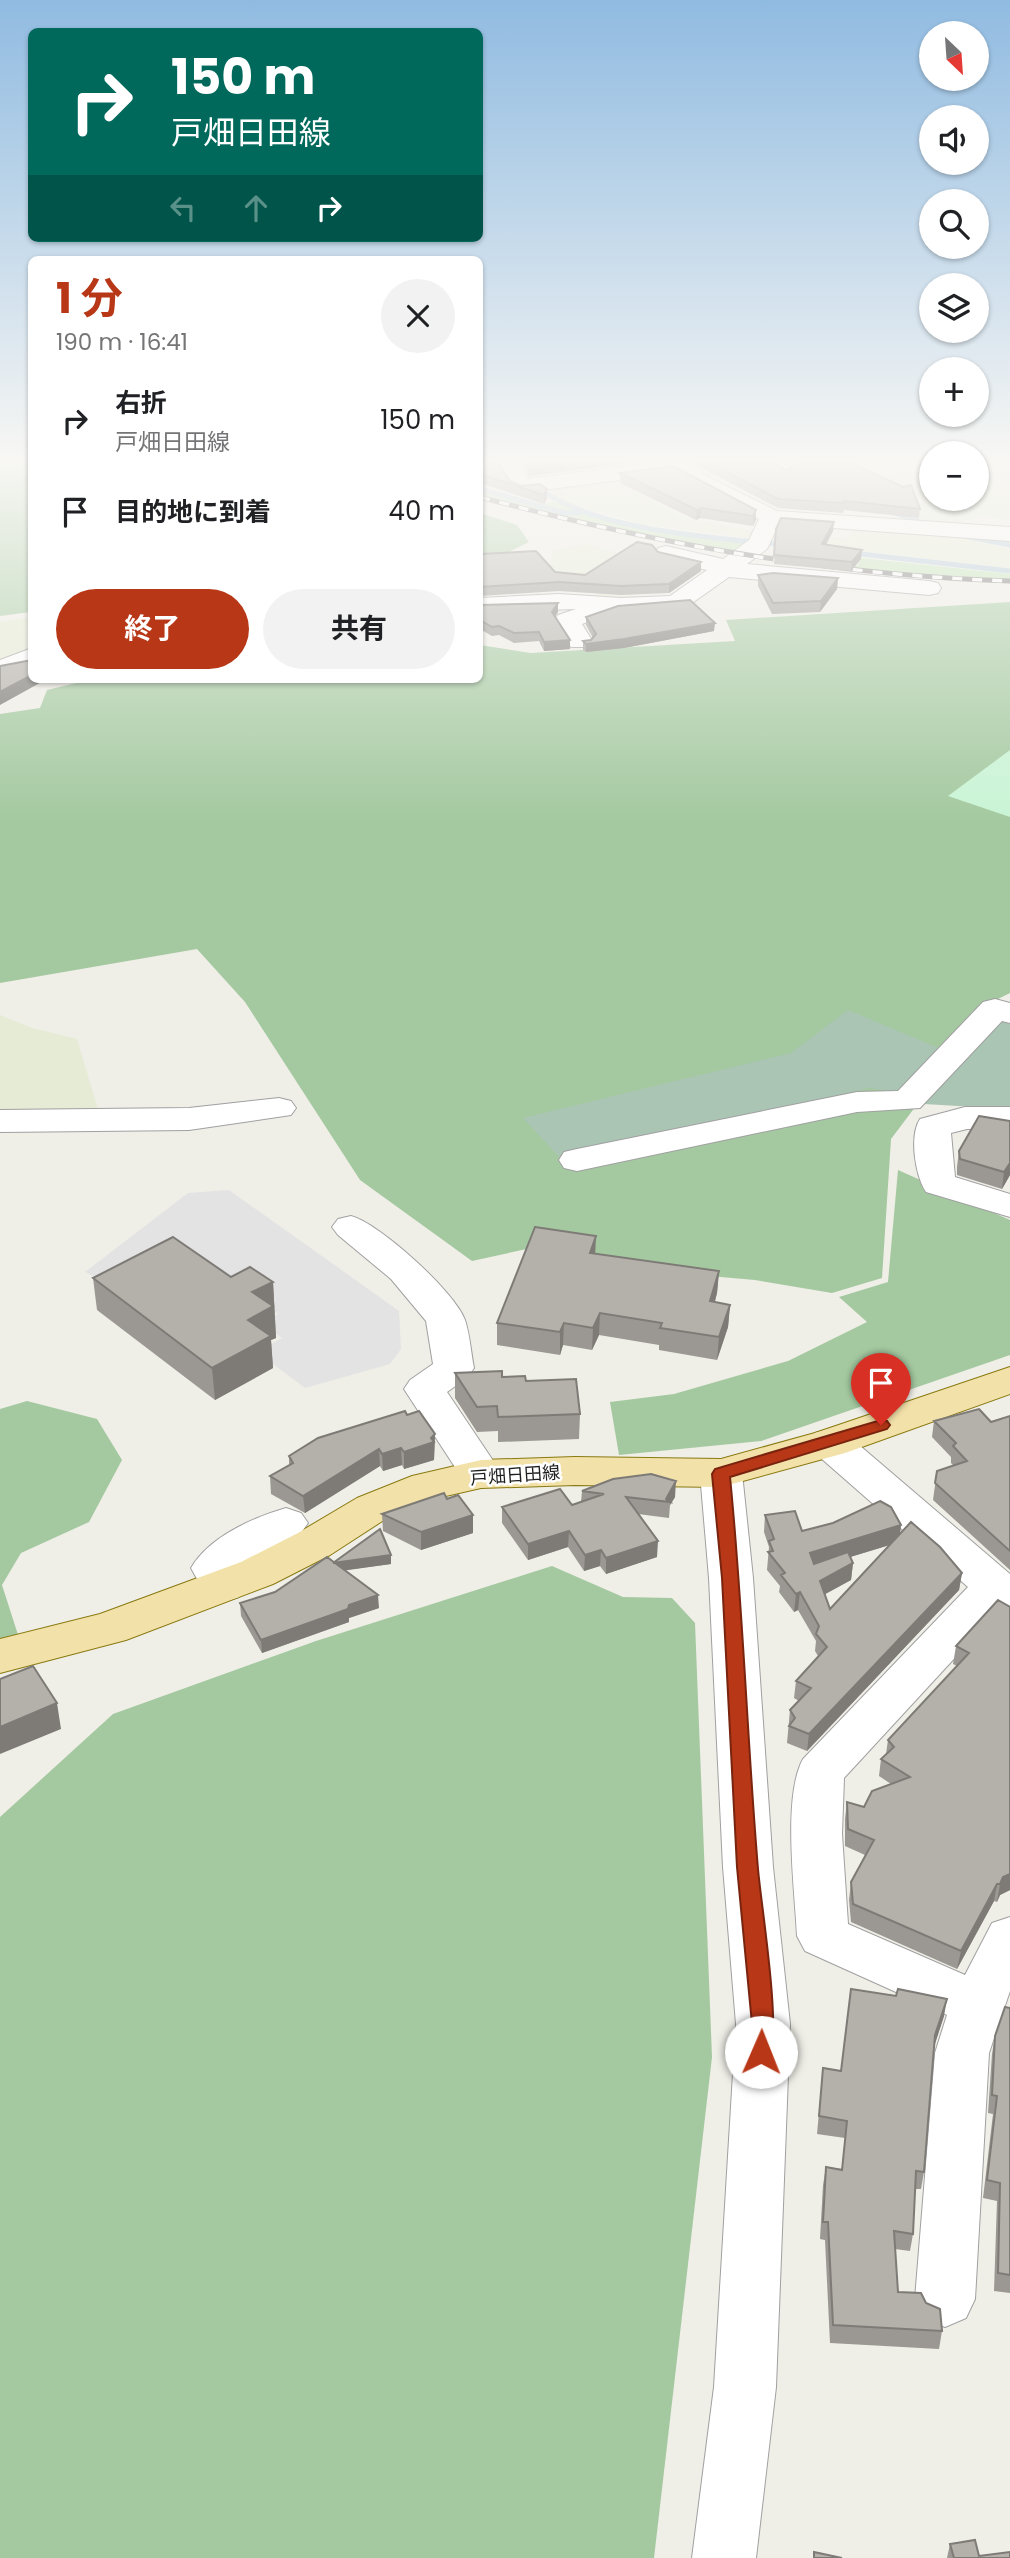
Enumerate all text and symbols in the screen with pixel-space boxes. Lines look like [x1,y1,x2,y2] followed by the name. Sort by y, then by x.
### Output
[919,21,989,91] north arrow
[919,21,989,511] map controls
[171,43,316,111] text: 150 m
[56,56,147,147] icon: right
[919,105,989,175] button: sound
[171,110,331,155] text: 戸畑日田線
[164,189,202,227] icon: left
[237,189,275,227] icon: ahead
[310,189,348,227] icon: right
[919,189,989,259] button: search
[56,269,123,328] text: 1 分
[919,273,989,343] button: layers
[381,279,455,353] button: close
[56,326,188,358] text: 190 m · 16:41
[919,357,989,427] button: +
[115,385,167,421] text: 右折
[56,402,94,440] icon: right
[380,402,455,438] text: 150 m
[115,426,230,458] text: 戸畑日田線
[919,441,989,511] button: −
[56,493,94,531] icon: arrive
[389,493,455,529] text: 40 m
[115,494,271,530] text: 目的地に到着
[56,589,249,669] button: 終了
[263,589,455,669] button: 共有
[851,1353,911,1425] pin
[862,1364,900,1402] icon: arrive
[469,1459,561,1491] street label: 戸畑日田線
[724,2015,798,2089] position arrow

